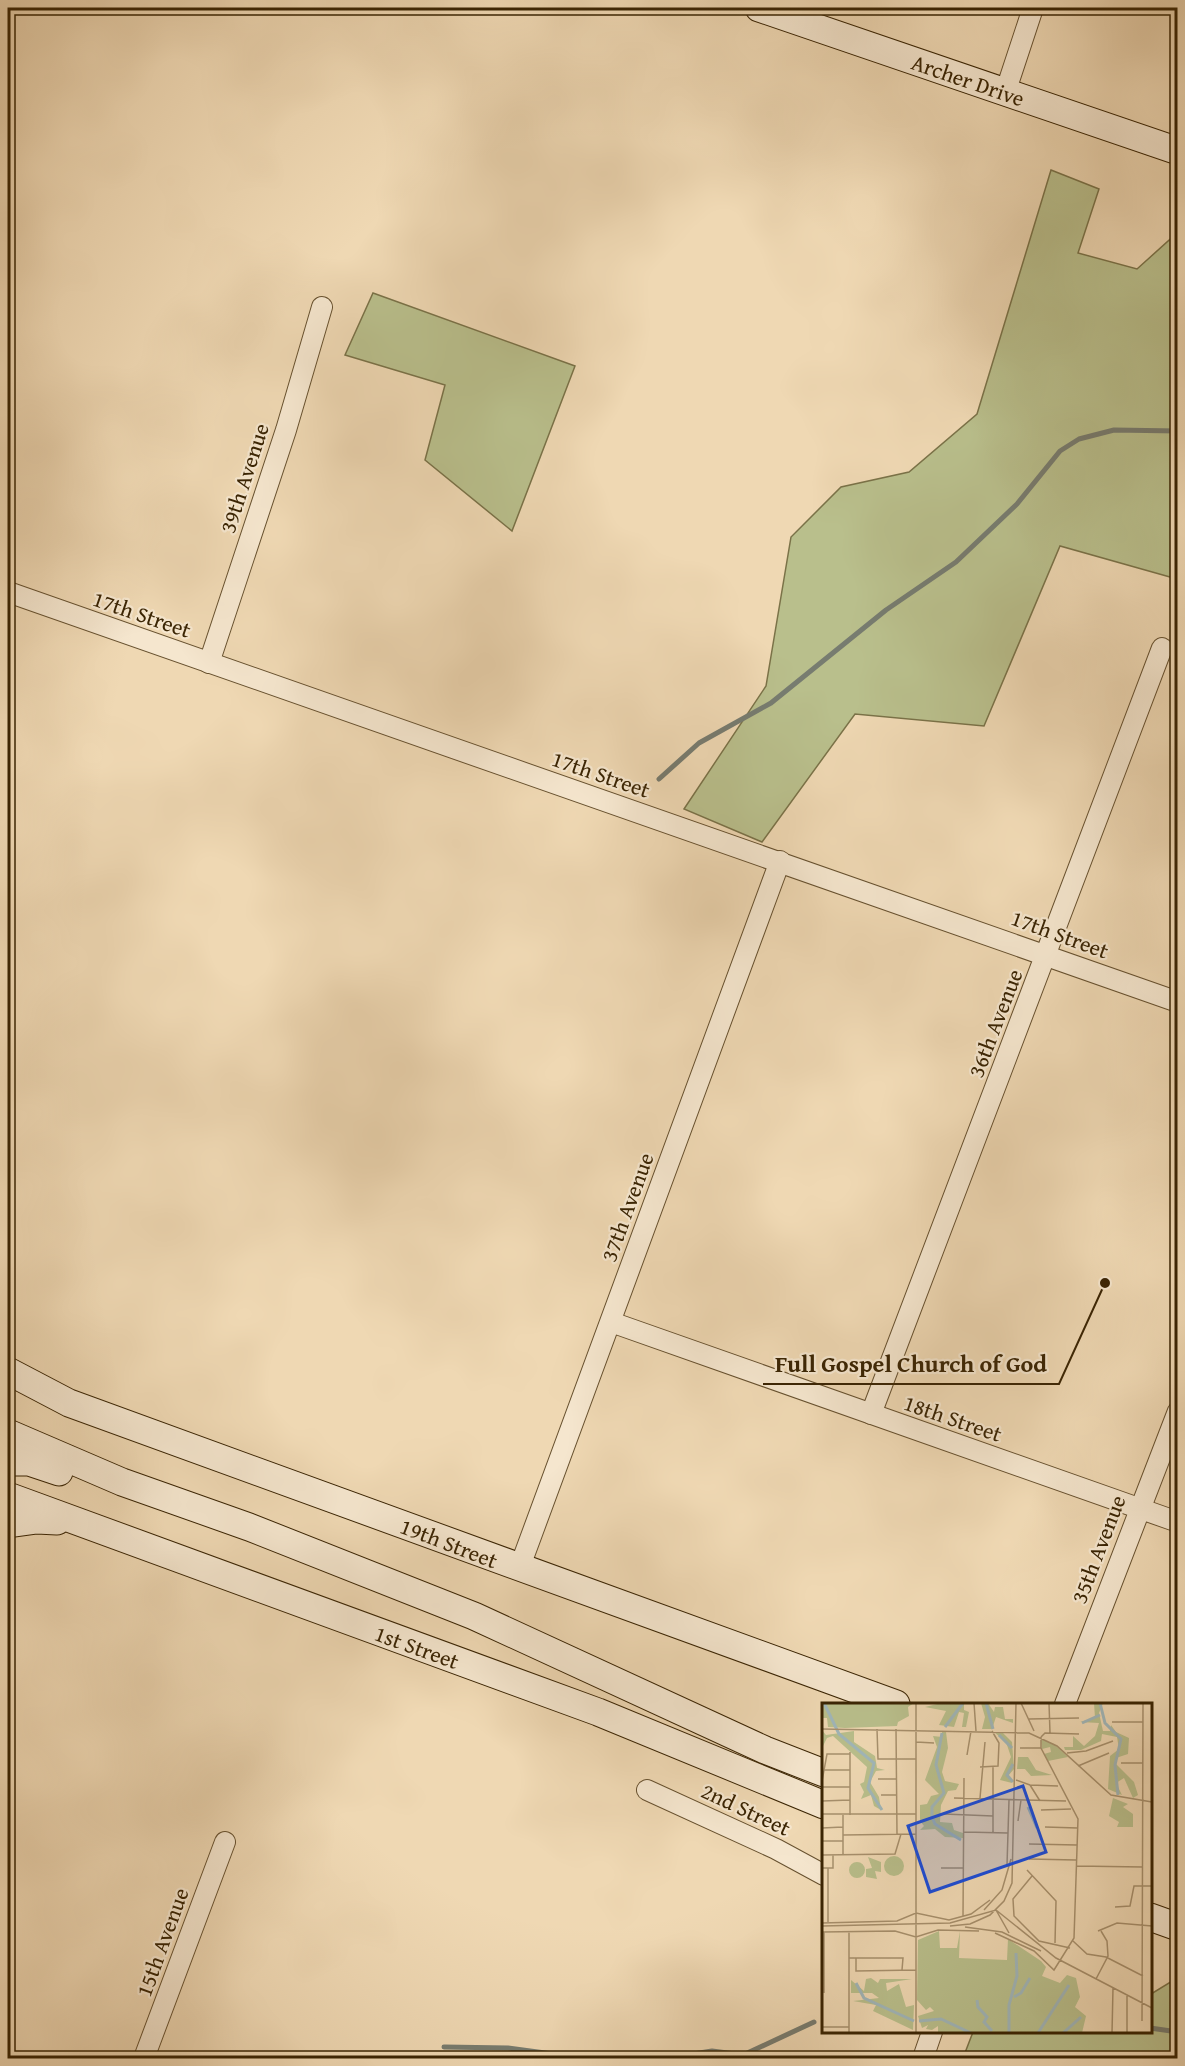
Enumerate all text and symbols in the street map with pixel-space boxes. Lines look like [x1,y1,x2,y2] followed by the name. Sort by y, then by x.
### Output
[907,46,1029,114] street label: Archer Drive
[211,419,277,537] street label: 39th Avenue
[89,582,196,646] street label: 17th Street
[548,742,655,806] street label: 17th Street
[1007,902,1114,967] street label: 17th Street
[960,964,1030,1082] street label: 36th Avenue
[593,1148,661,1266] street label: 37th Avenue
[763,1342,1059,1384] callout: Full Gospel Church of God
[775,1346,1047,1381] text: Full Gospel Church of God
[900,1386,1007,1450] street label: 18th Street
[1063,1490,1133,1608] street label: 35th Avenue
[396,1510,502,1576] street label: 19th Street
[370,1617,464,1677] street label: 1st Street
[822,1703,1152,2033] inset map
[696,1774,796,1844] street label: 2nd Street
[128,1883,196,2001] street label: 15th Avenue

